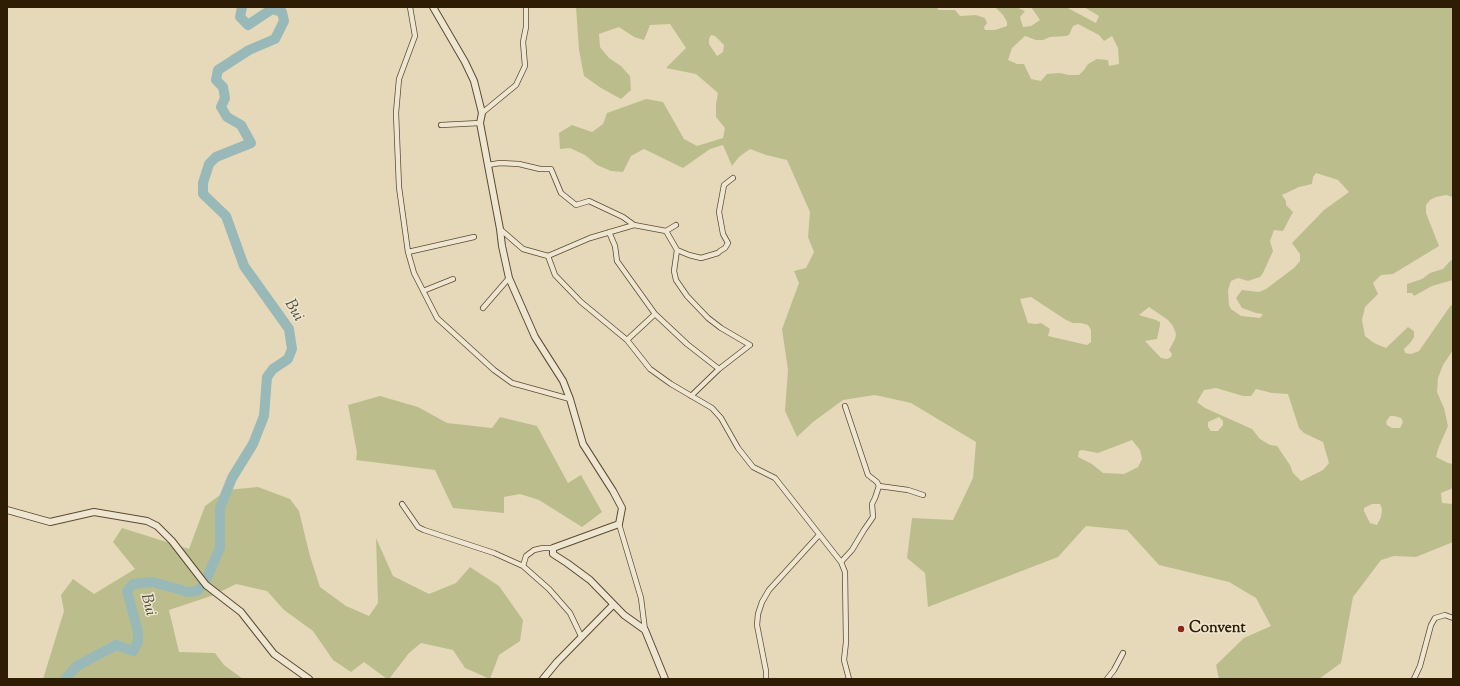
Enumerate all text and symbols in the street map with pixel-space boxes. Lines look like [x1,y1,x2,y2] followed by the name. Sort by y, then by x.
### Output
[279,297,307,325] water label: Bui
[135,592,159,618] water label: Bui
[1189,620,1246,638] place label: Convent
[1176,624,1186,634] marker: Convent

